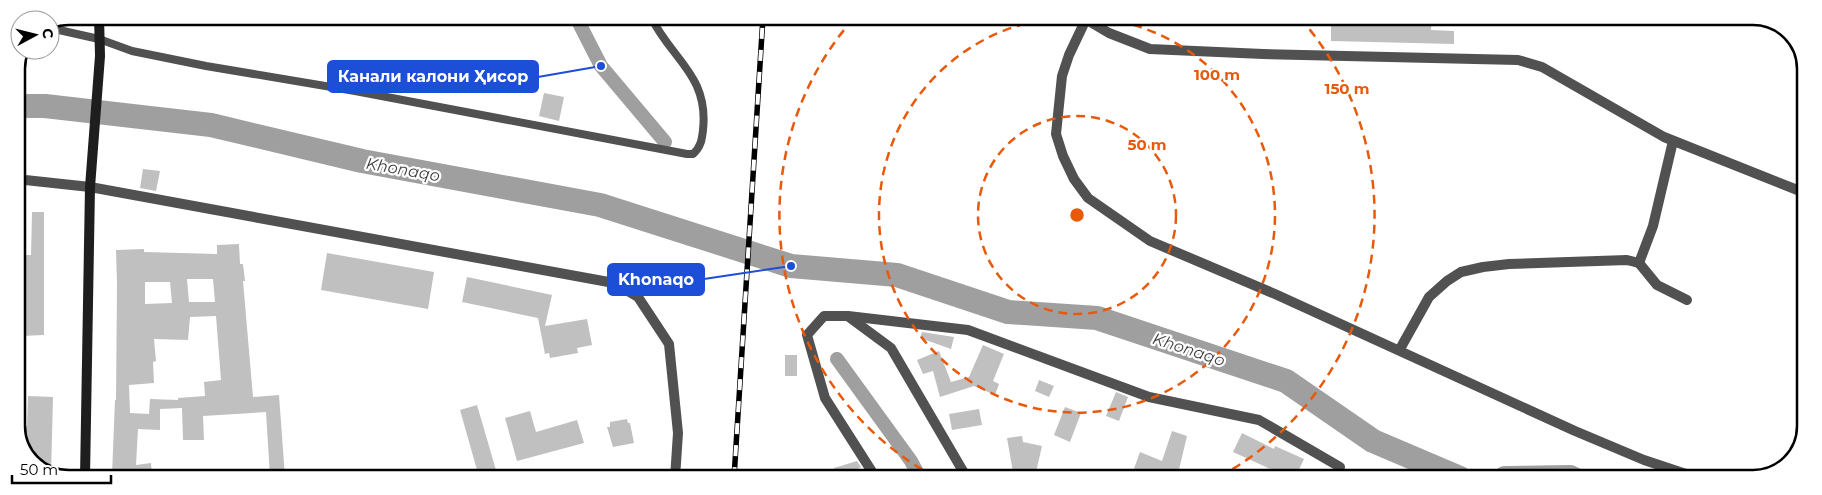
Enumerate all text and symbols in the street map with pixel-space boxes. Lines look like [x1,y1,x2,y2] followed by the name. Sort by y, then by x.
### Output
[10,10,60,60] north arrow
[38,27,57,40] text: С
[328,61,538,92] callout: Канали калони Ҳисор
[1194,65,1240,84] text: 100 m
[338,67,528,86] text: Канали калони Ҳисор
[1325,79,1369,98] text: 150 m
[1127,135,1167,154] text: 50 m
[364,154,441,185] water label: Khonaqo
[1068,206,1086,224] centre of rings
[608,264,704,295] callout: Khonaqo
[618,270,694,289] text: Khonaqo
[1150,329,1227,370] water label: Khonaqo
[12,452,111,484] scale bar
[20,460,58,479] text: 50 m

